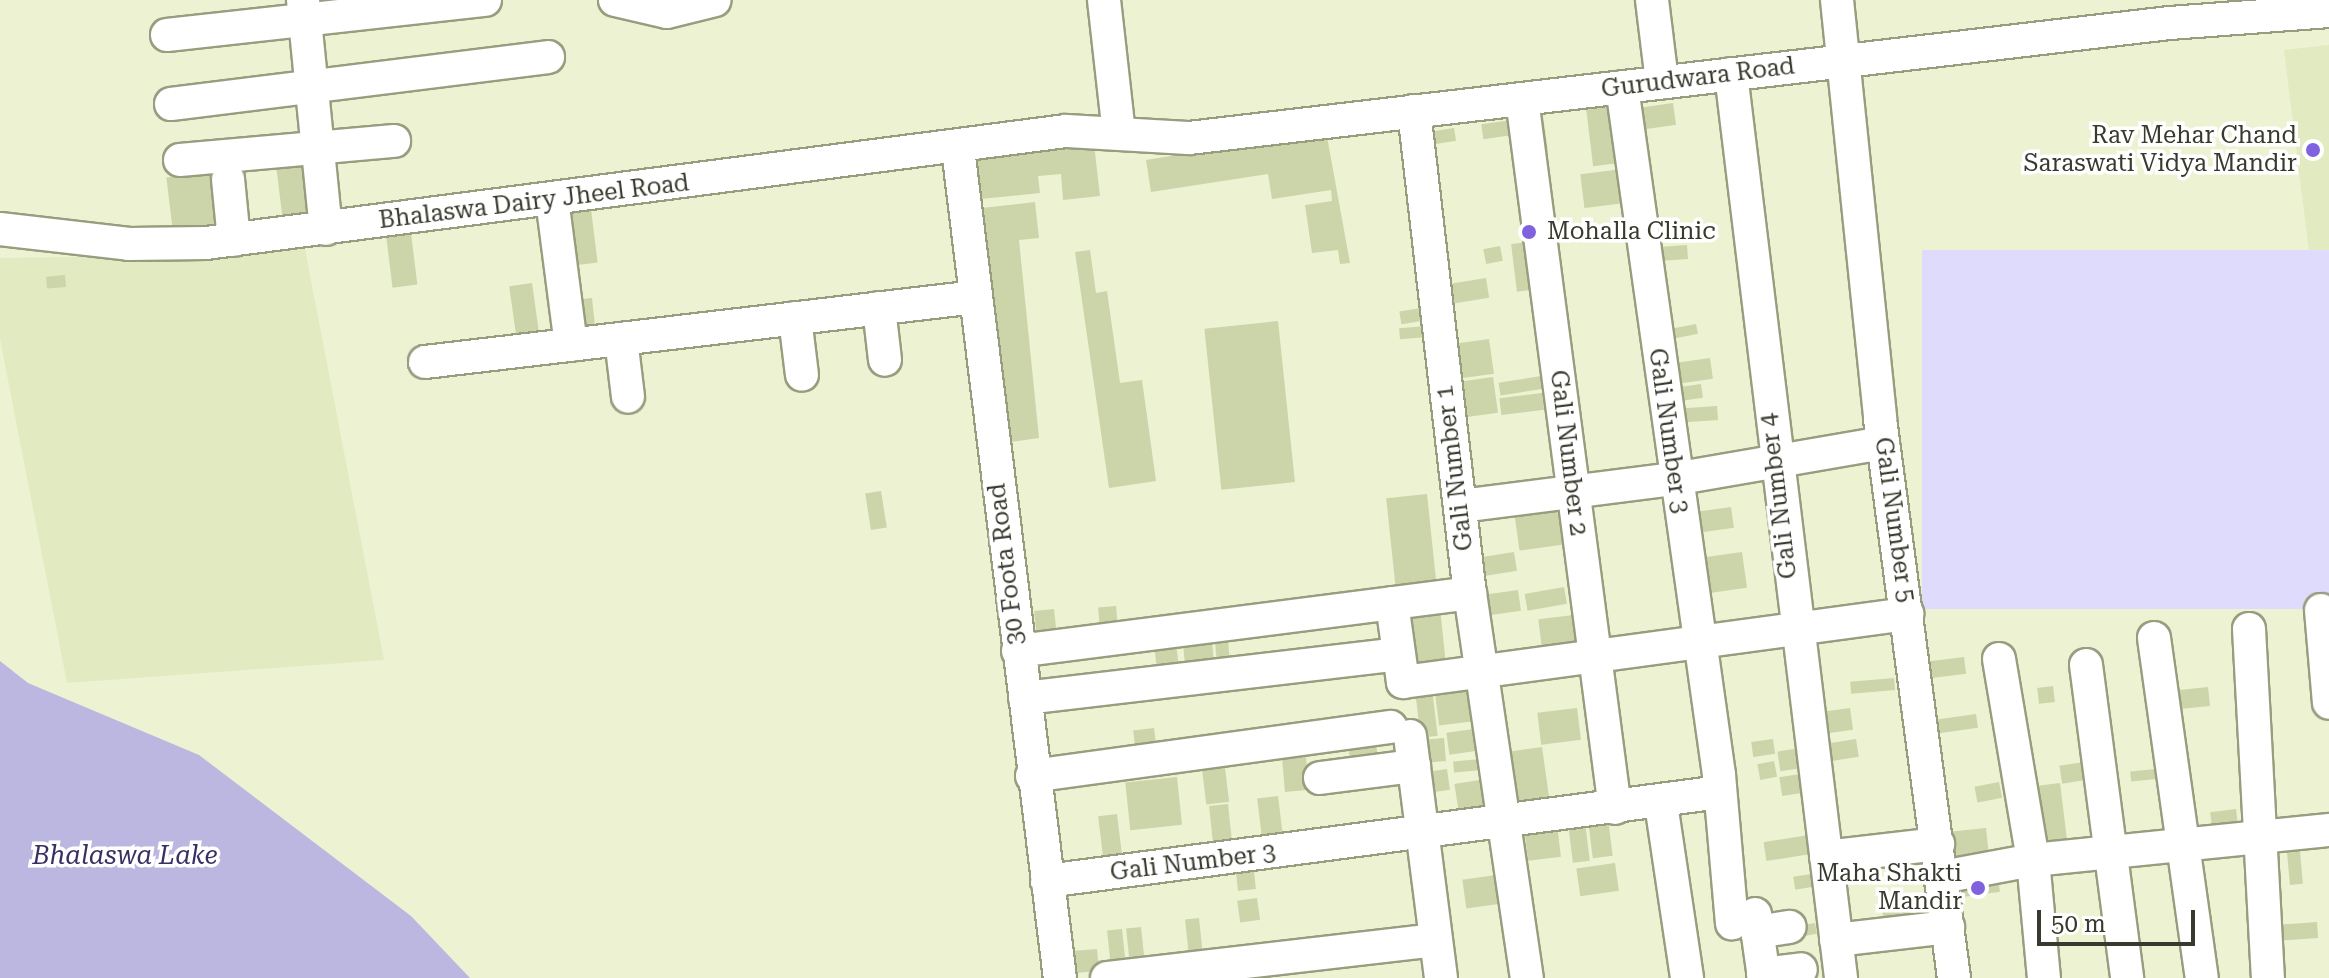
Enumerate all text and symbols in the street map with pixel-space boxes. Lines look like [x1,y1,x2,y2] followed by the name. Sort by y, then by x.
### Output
[1600,52,1796,104] street label: Gurudwara Road
[2023,122,2297,178] place label: Rav Mehar Chand Saraswati Vidya Mandir
[2304,141,2322,159] marker: Rav Mehar Chand Saraswati Vidya Mandir
[377,169,691,235] street label: Bhalaswa Dairy Jheel Road
[1547,218,1716,246] place label: Mohalla Clinic
[1518,221,1540,243] marker: Mohalla Clinic
[1642,346,1694,516] street label: Gali Number 3
[1544,369,1592,537] street label: Gali Number 2
[1431,384,1479,552] street label: Gali Number 1
[1755,412,1803,580] street label: Gali Number 4
[1868,435,1920,605] street label: Gali Number 5
[983,482,1031,646] street label: 30 Foota Road
[1109,839,1277,887] street label: Gali Number 3
[32,840,218,872] water label: Bhalaswa Lake
[1816,860,1962,916] place label: Maha Shakti Mandir
[1969,879,1987,897] marker: Maha Shakti Mandir
[2041,894,2199,944] scale bar
[2051,910,2106,938] text: 50 m

